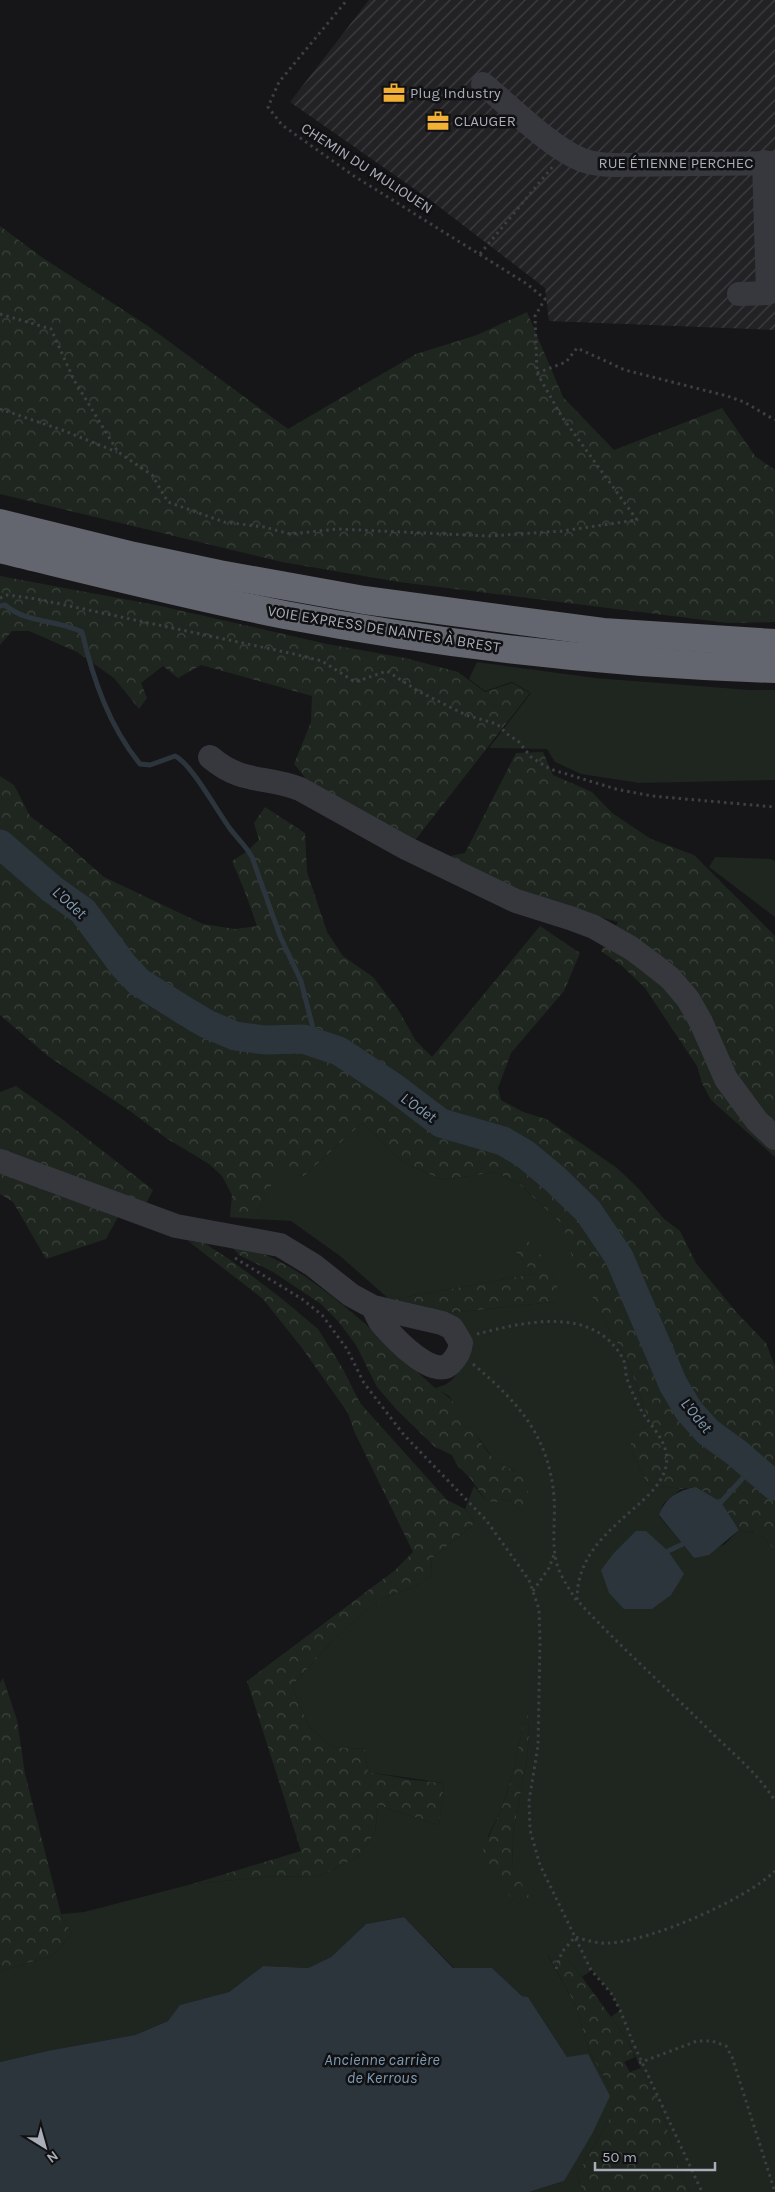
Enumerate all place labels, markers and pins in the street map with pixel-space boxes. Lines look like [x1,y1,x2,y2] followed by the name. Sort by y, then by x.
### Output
[381,80,407,106] office icon: Plug Industry
[410,84,501,102] place label: Plug Industry
[425,108,451,134] office icon: CLAUGER
[454,112,516,130] place label: CLAUGER

